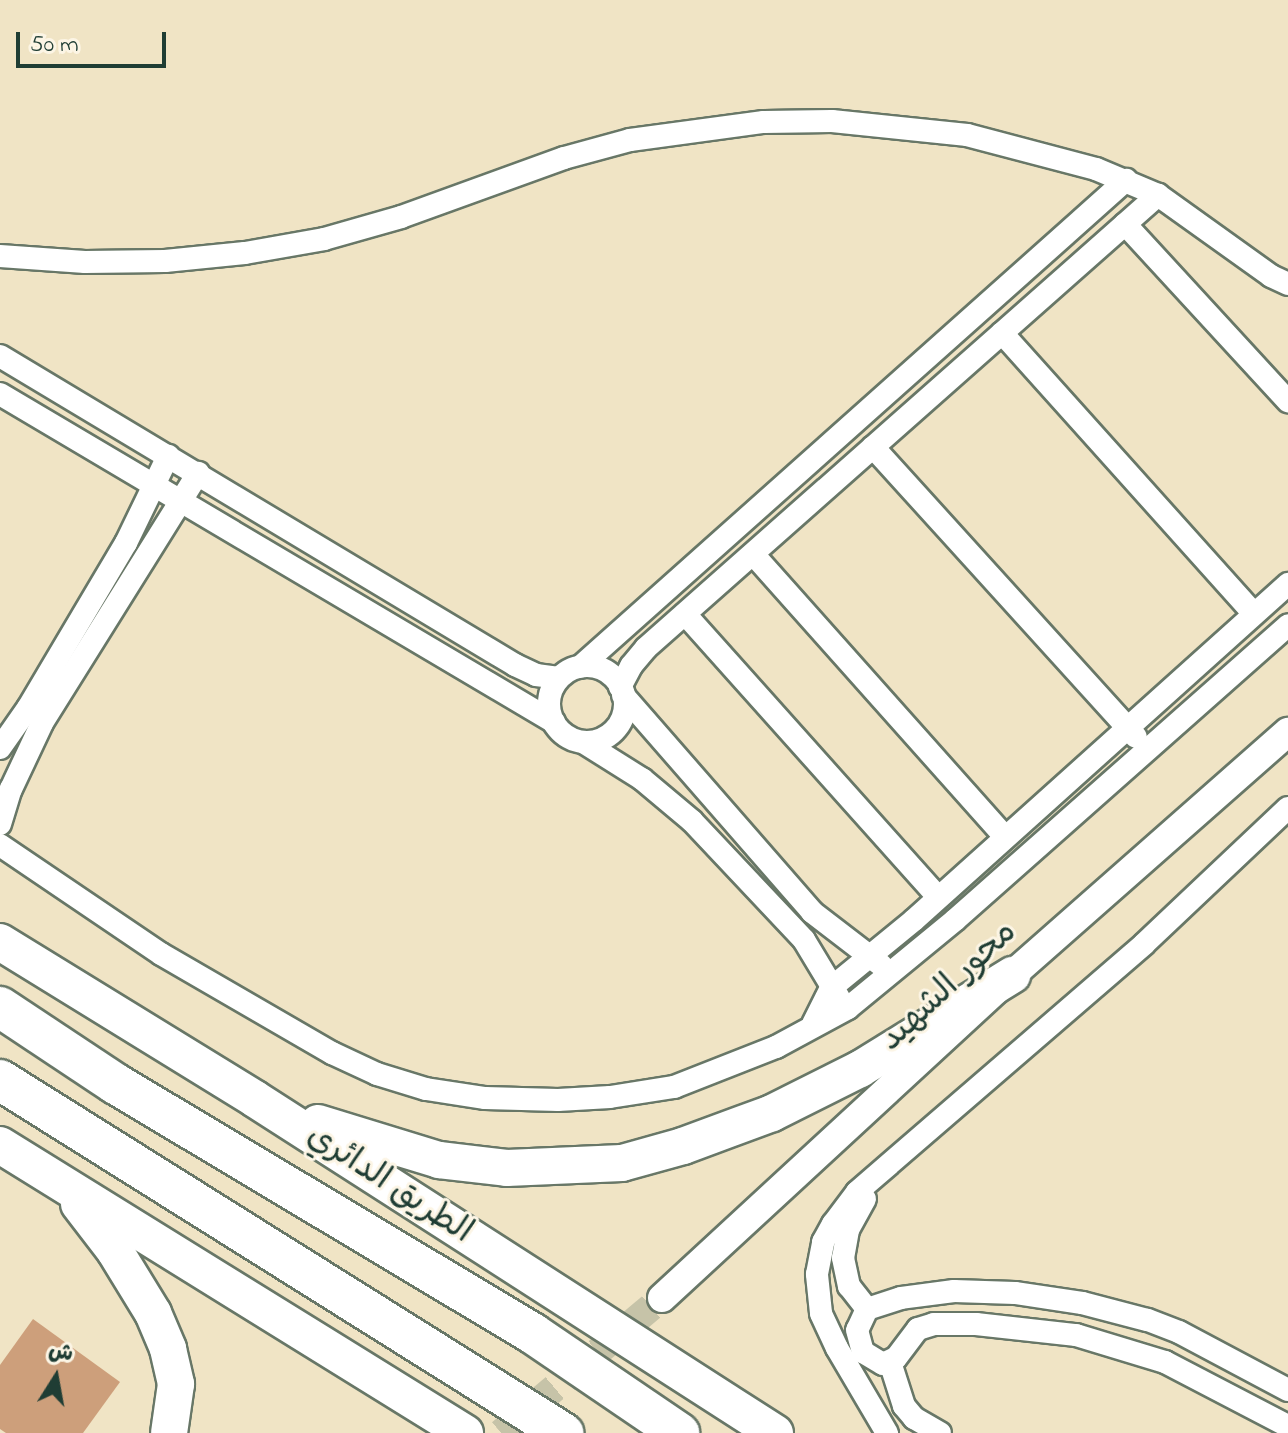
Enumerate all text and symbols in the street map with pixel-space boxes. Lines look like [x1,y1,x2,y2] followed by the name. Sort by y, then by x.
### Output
[20,16,170,66] scale bar
[30,28,79,63] text: 50 m
[872,913,1026,1061] street label: محور الشهيد
[299,1116,479,1254] street label: الطريق الدائري
[46,1335,76,1371] text: ش
[16,1337,96,1417] north arrow

